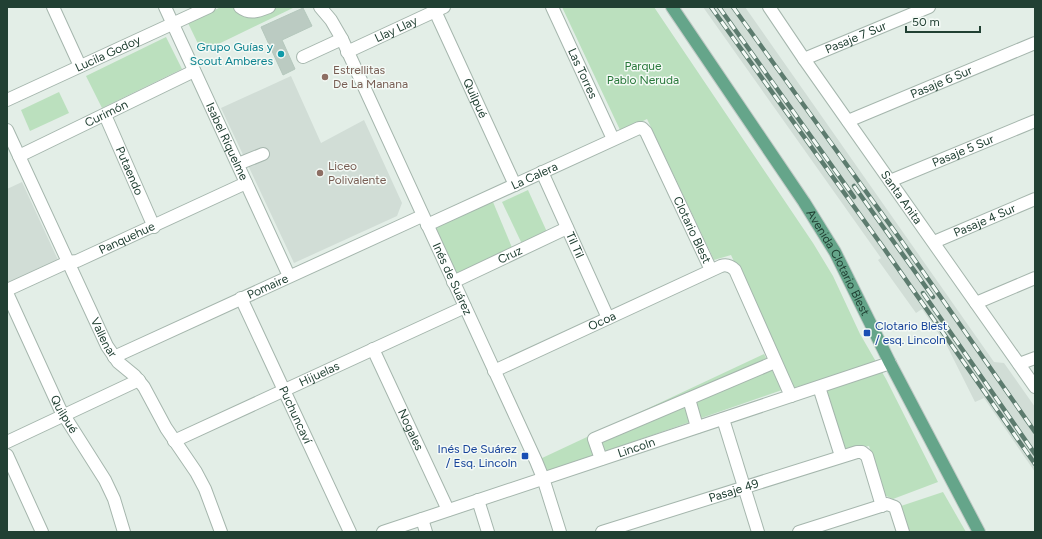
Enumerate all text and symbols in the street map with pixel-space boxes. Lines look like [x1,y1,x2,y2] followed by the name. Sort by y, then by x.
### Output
[906,8,980,34] scale bar
[372,13,420,45] street label: Llay Llay
[912,15,940,29] text: 50 m
[823,19,888,56] street label: Pasaje 7 Sur
[73,32,143,75] street label: Lucila Godoy
[190,40,274,68] place label: Grupo Guías y Scout Amberes
[565,46,600,101] street label: Las Torres
[276,49,286,59] marker: Grupo Guías y Scout Amberes
[607,59,679,87] park label: Parque Pablo Neruda
[333,63,408,91] place label: Estrellitas De La Manana
[908,63,974,101] street label: Pasaje 6 Sur
[320,72,330,82] marker: Estrellitas De La Manana
[460,76,490,121] street label: Quilpué
[82,97,130,130] street label: Curimón
[203,100,251,183] street label: Isabel Riquelme
[930,132,996,170] street label: Pasaje 5 Sur
[113,144,146,197] street label: Putaendo
[328,159,387,187] place label: Liceo Polivalente
[509,159,560,193] street label: La Calera
[315,168,325,178] marker: Liceo Polivalente
[878,168,925,227] street label: Santa Anita
[670,194,714,266] street label: Clotario Blest
[951,201,1018,240] street label: Pasaje 4 Sur
[803,207,873,318] street label: Avenida Clotario Blest
[97,219,157,257] street label: Panquehue
[563,230,587,260] street label: Til Til
[430,240,475,318] street label: Inés de Suárez
[495,243,524,267] street label: Cruz
[245,271,291,302] street label: Pomaire
[586,309,618,333] street label: Ocoa
[88,315,120,360] street label: Vallenar
[875,319,948,347] place label: Clotario Blest / esq. Lincoln
[862,328,872,338] marker: Clotario Blest / esq. Lincoln
[297,359,342,389] street label: Hijuelas
[276,384,315,447] street label: Puchuncaví
[48,393,81,436] street label: Quilpué
[395,407,426,453] street label: Nogales
[616,435,657,460] street label: Lincoln
[437,442,517,470] place label: Inés De Suárez / Esq. Lincoln
[520,451,530,461] marker: Inés De Suárez / Esq. Lincoln
[707,476,761,505] street label: Pasaje 49

